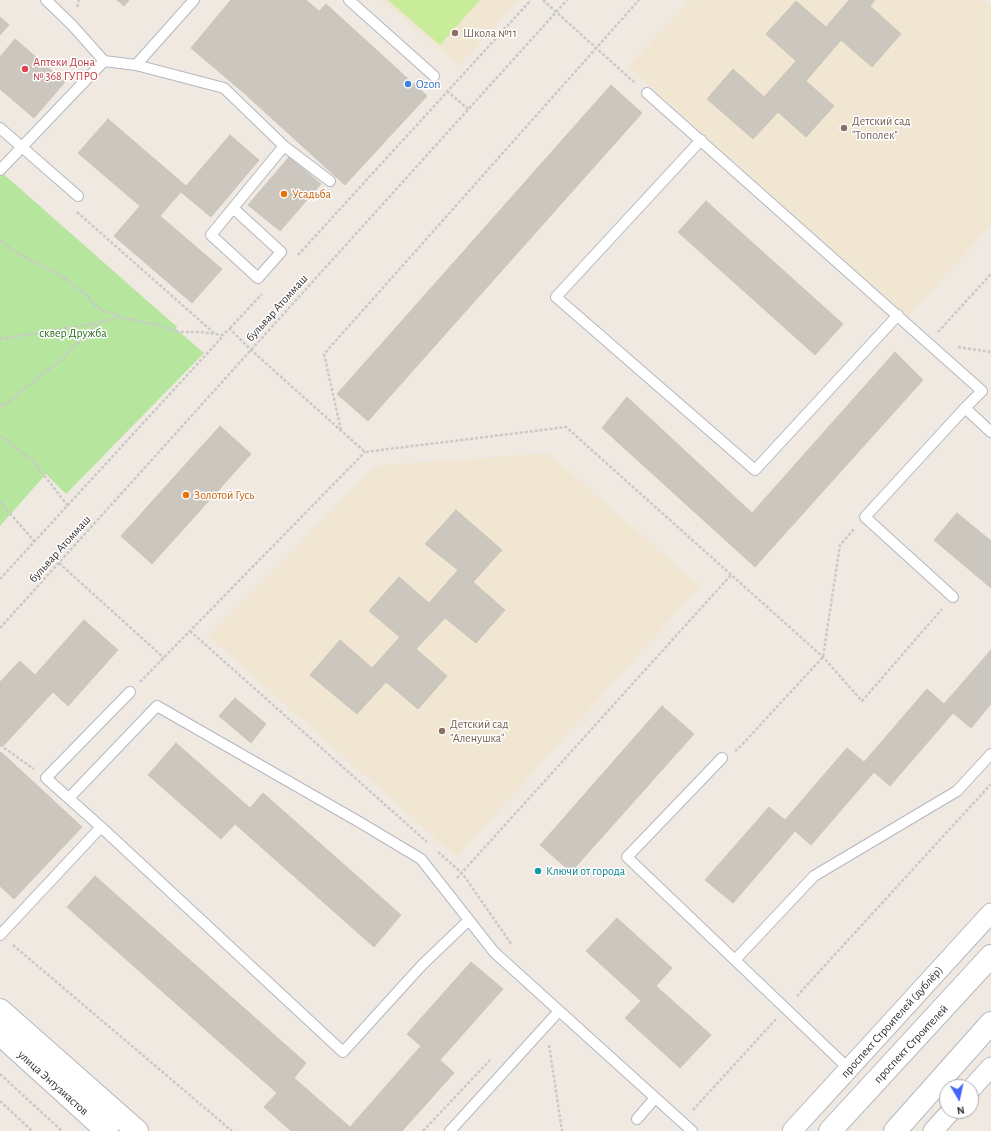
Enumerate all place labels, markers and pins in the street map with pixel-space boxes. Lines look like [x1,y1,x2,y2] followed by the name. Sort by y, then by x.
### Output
[463,26,517,40] place label: Школа №11
[450,28,460,38] marker: Школа №11
[33,55,98,83] place label: Аптеки Дона № 368 ГУПРО
[20,64,30,74] marker: Аптеки Дона № 368 ГУПРО
[416,77,440,91] place label: Ozon
[403,79,413,89] marker: Ozon
[852,114,911,142] place label: Детский сад "Тополек"
[839,123,849,133] marker: Детский сад "Тополек"
[292,187,331,201] place label: Усадьба
[279,189,289,199] marker: Усадьба
[194,488,254,502] place label: Золотой Гусь
[181,490,191,500] marker: Золотой Гусь
[450,717,509,745] place label: Детский сад "Аленушка"
[437,726,447,736] marker: Детский сад "Аленушка"
[546,864,625,878] place label: Ключи от города
[533,866,543,876] marker: Ключи от города

